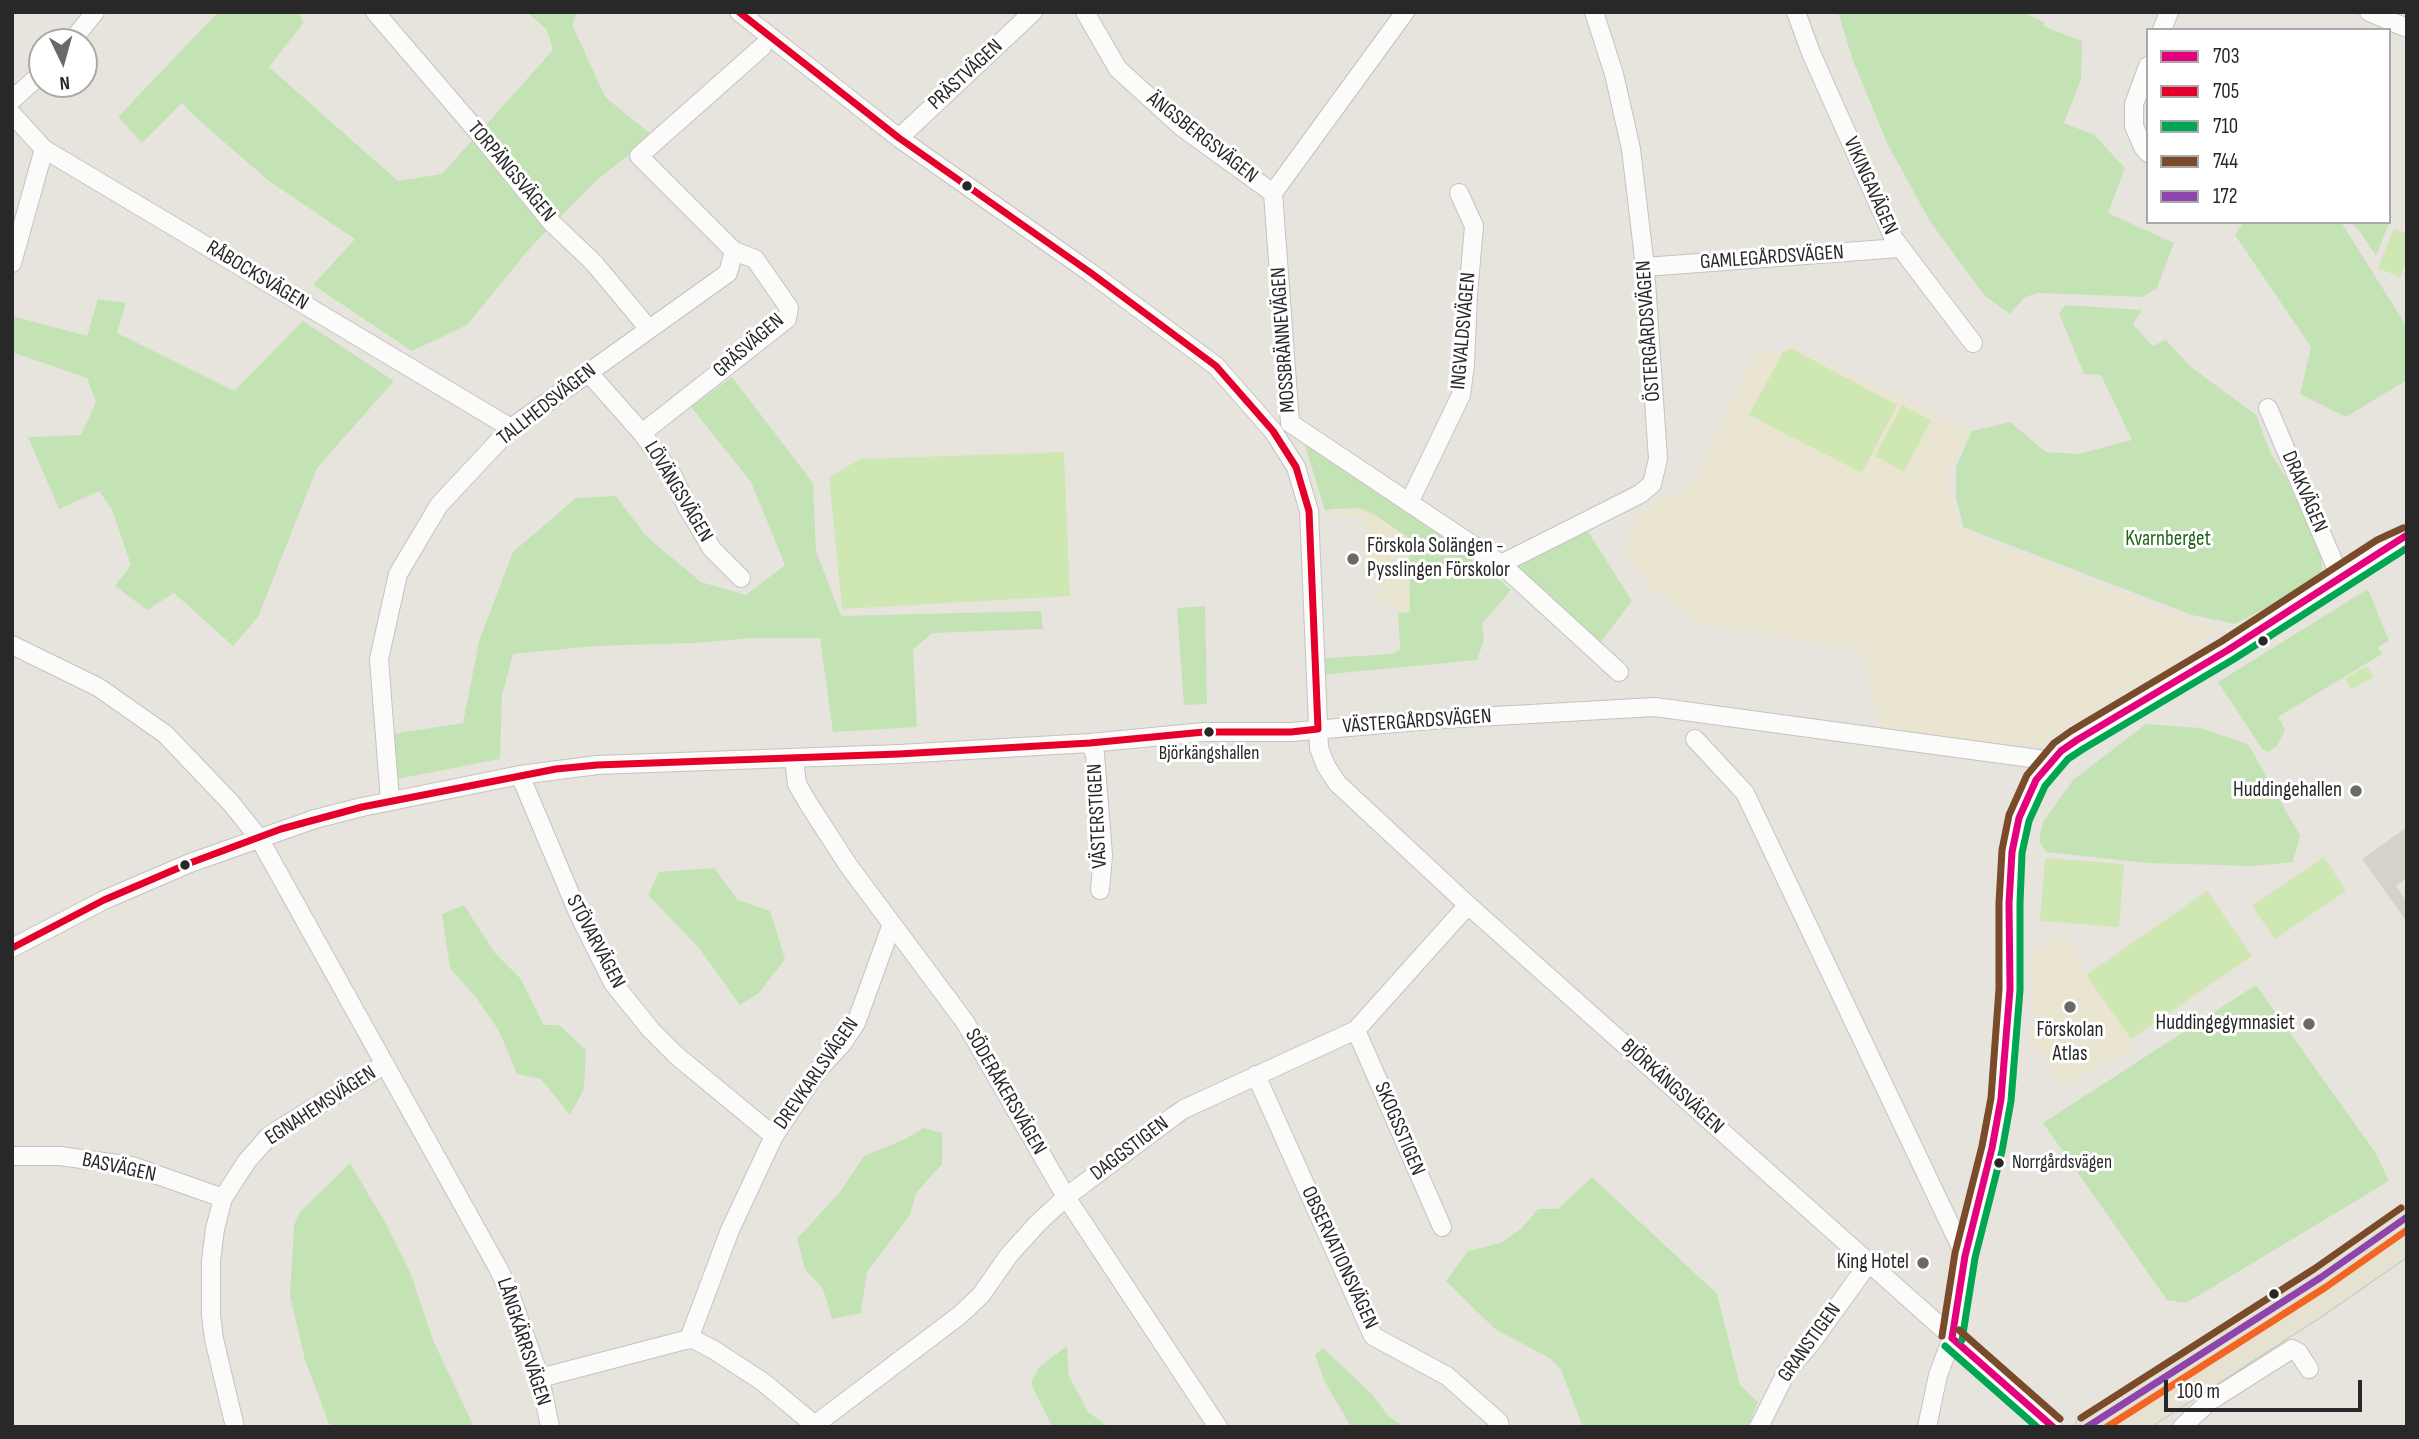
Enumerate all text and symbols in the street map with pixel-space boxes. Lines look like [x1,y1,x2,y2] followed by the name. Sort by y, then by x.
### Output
[28,28,98,98] north arrow
[2146,28,2391,224] legend
[924,34,1008,116] street label: PRÄSTVÄGEN
[2213,44,2240,69] text: 703
[59,71,71,94] text: N
[2213,79,2239,104] text: 705
[1142,87,1262,189] street label: ÄNGSBERGSVÄGEN
[2213,114,2238,139] text: 710
[462,117,560,227] street label: TORPÄNGSVÄGEN
[1837,133,1903,239] street label: VIKINGAVÄGEN
[2213,149,2238,174] text: 744
[960,179,974,193] unlabelled marker
[2213,184,2237,209] text: 172
[201,236,313,316] street label: RÅBOCKSVÄGEN
[1699,240,1845,276] street label: GAMLEGÅRDSVÄGEN
[1631,259,1667,403] street label: ÖSTERGÅRDSVÄGEN
[1266,266,1302,414] street label: MOSSBRÄNNEVÄGEN
[1446,271,1482,391] street label: INGVALDSVÄGEN
[708,308,790,384] street label: GRÄSVÄGEN
[493,359,601,451] street label: TALLHEDSVÄGEN
[638,437,718,547] street label: LÖVÄNGSVÄGEN
[2276,447,2332,537] street label: DRAKVÄGEN
[2125,527,2211,553] park label: Kvarnberget
[1367,534,1510,584] place label: Förskola Solängen - Pysslingen Förskolor
[1345,551,1361,567] marker: Förskola Solängen - Pysslingen Förskolor
[2256,634,2270,648] unlabelled marker
[1342,704,1492,740] street label: VÄSTERGÅRDSVÄGEN
[1202,725,1216,739] marker: Björkängshallen
[1159,743,1259,765] place label: Björkängshallen
[1083,763,1113,869] street label: VÄSTERSTIGEN
[2233,778,2342,804] place label: Huddingehallen
[2348,783,2364,799] marker: Huddingehallen
[178,858,192,872] unlabelled marker
[560,891,630,993] street label: STÖVARVÄGEN
[2062,999,2078,1015] marker: Förskolan Atlas
[2155,1011,2295,1037] place label: Huddingegymnasiet
[769,1013,865,1135] street label: DREVKARLSVÄGEN
[2301,1016,2317,1032] marker: Huddingegymnasiet
[2036,1018,2104,1068] place label: Förskolan Atlas
[959,1025,1051,1159] street label: SÖDERÅKERSVÄGEN
[1615,1034,1729,1140] street label: BJÖRKÄNGSVÄGEN
[261,1061,381,1151] street label: EGNAHEMSVÄGEN
[1368,1078,1430,1180] street label: SKOGSSTIGEN
[1086,1111,1174,1187] street label: DAGGSTIGEN
[80,1148,158,1188] street label: BASVÄGEN
[2012,1152,2112,1174] place label: Norrgårdsvägen
[1992,1156,2006,1170] marker: Norrgårdsvägen
[1295,1183,1383,1333] street label: OBSERVATIONSVÄGEN
[1837,1250,1909,1276] place label: King Hotel
[1915,1255,1931,1271] marker: King Hotel
[491,1275,555,1409] street label: LÅNGKÄRRSVÄGEN
[2267,1287,2281,1301] unlabelled marker
[1773,1299,1847,1387] street label: GRANSTIGEN
[2167,1366,2365,1410] scale bar
[2177,1379,2220,1404] text: 100 m

